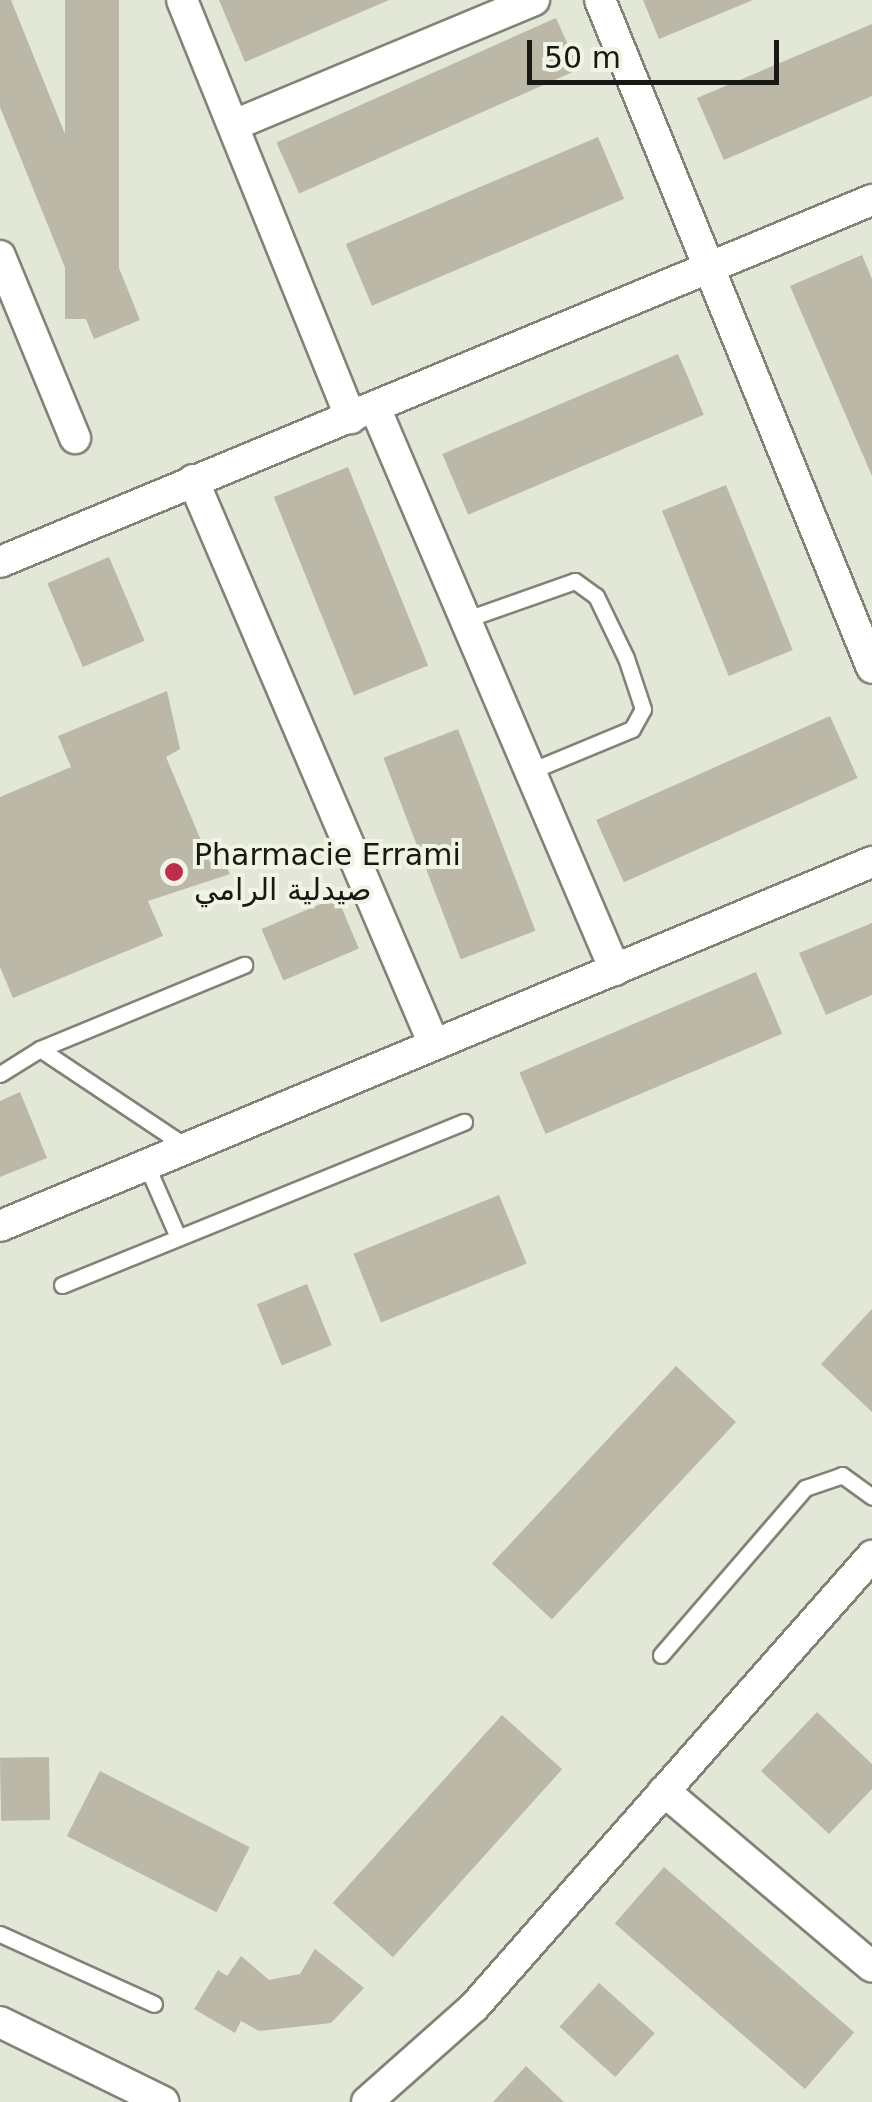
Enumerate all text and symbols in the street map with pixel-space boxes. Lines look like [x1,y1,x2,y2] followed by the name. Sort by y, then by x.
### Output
[532,20,784,82] scale bar
[544,40,621,75] text: 50 m
[194,837,461,908] place label: Pharmacie Errami صيدلية الرامي
[163,861,185,883] marker: Pharmacie Errami صيدلية الرامي

